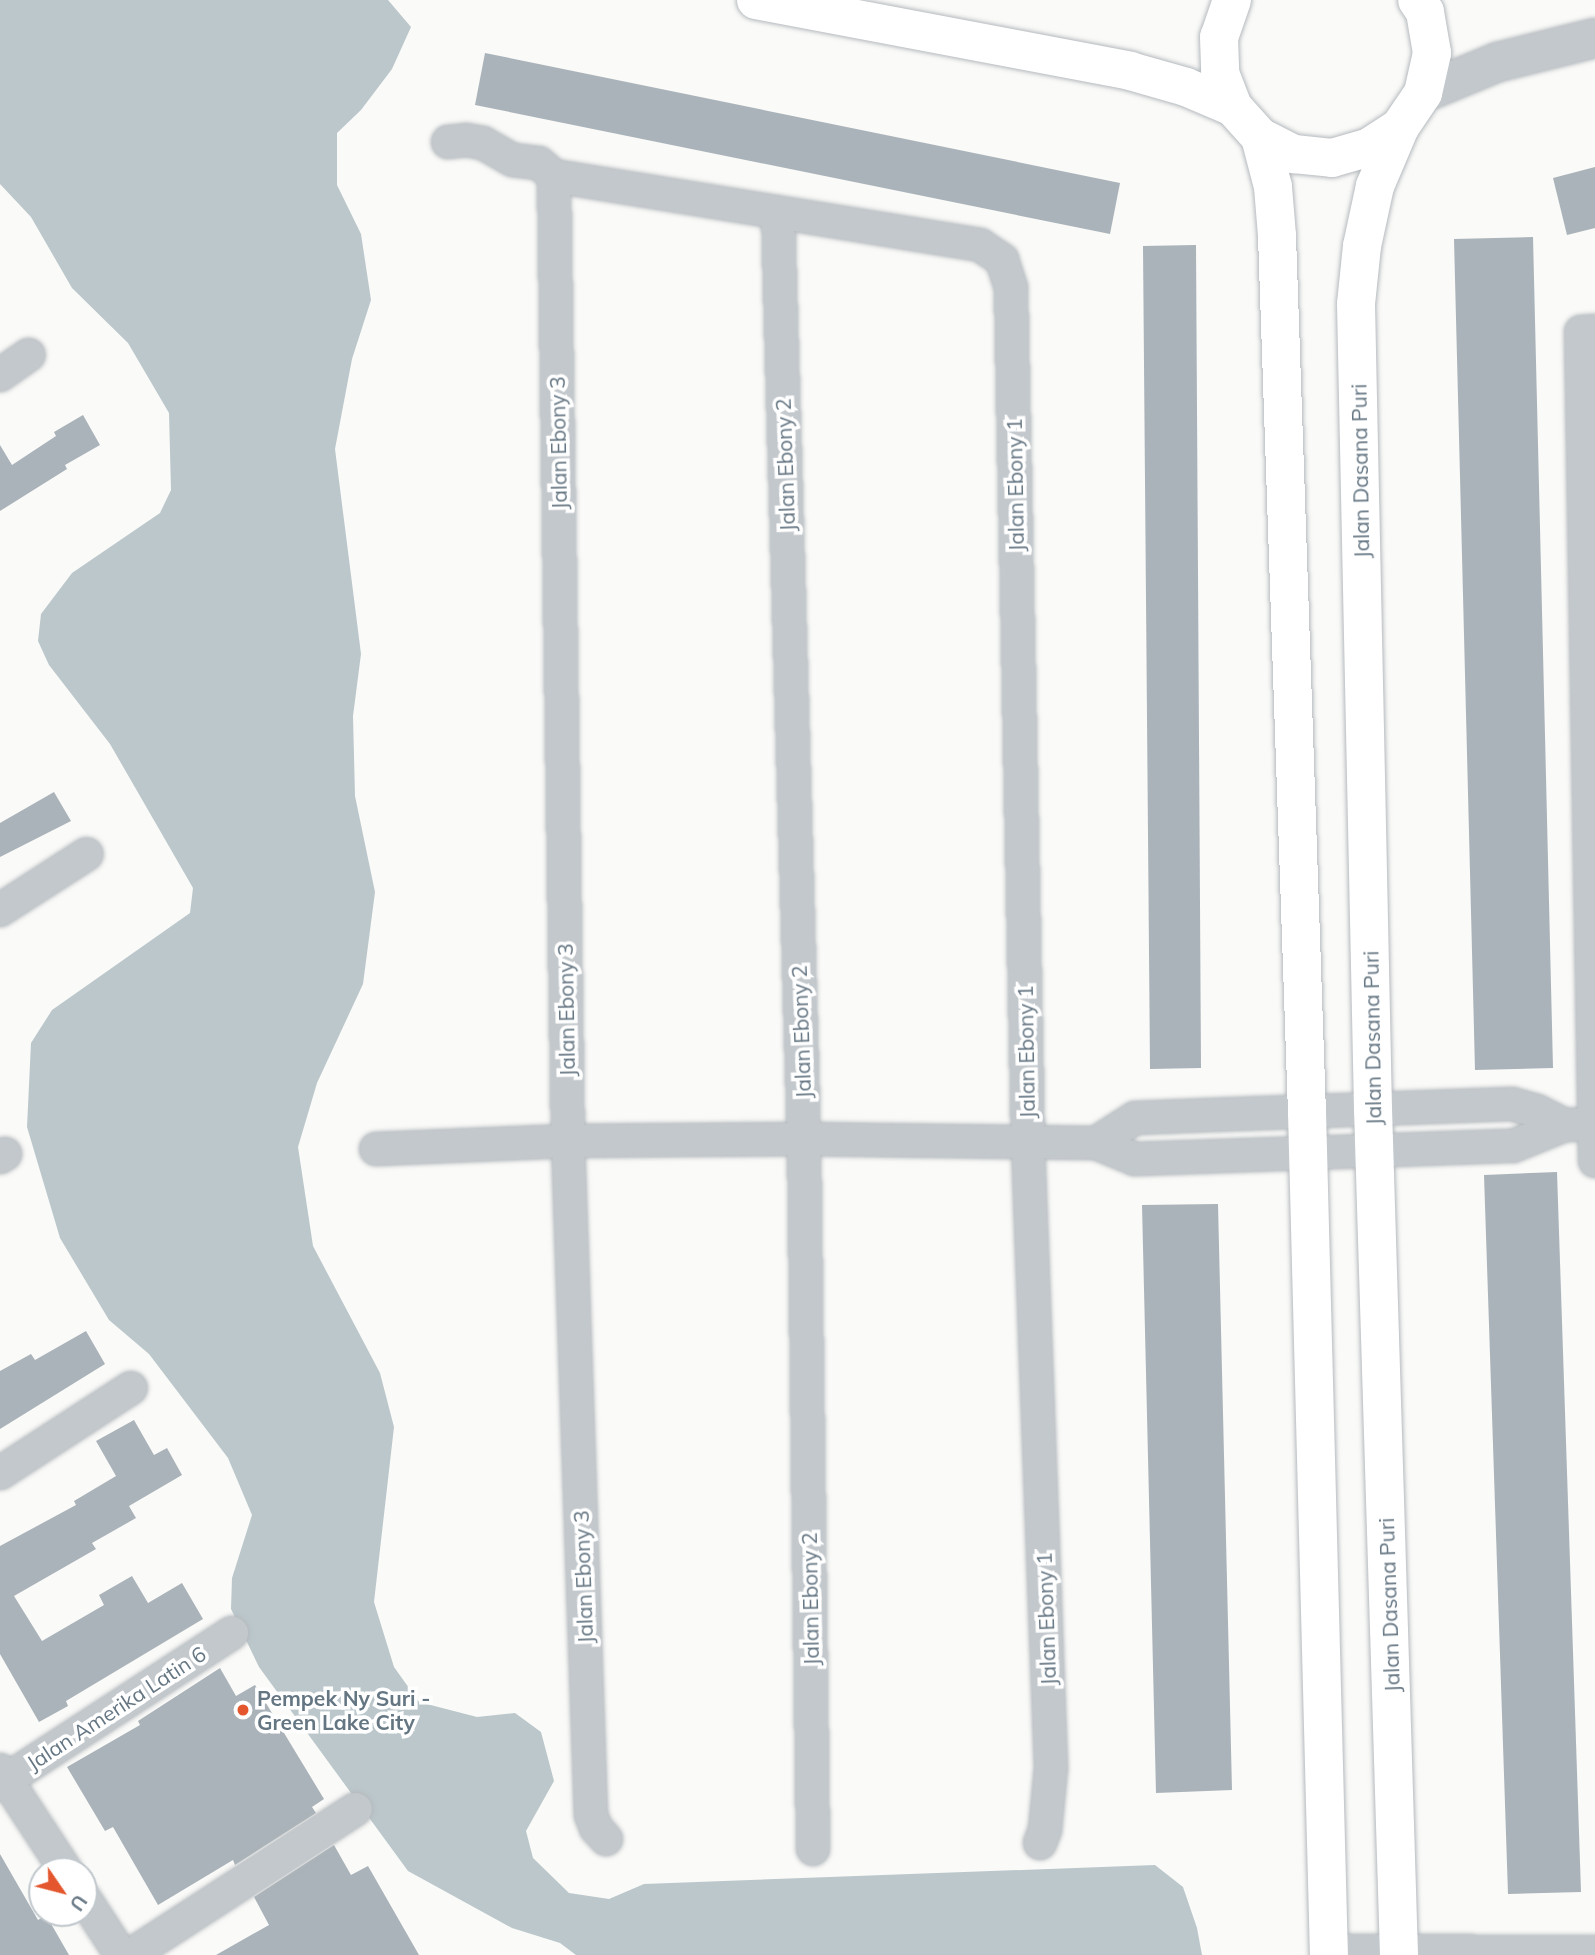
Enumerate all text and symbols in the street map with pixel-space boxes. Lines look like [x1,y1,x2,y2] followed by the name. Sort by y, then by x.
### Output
[544,376,572,510] street label: Jalan Ebony 3
[1346,383,1374,559] street label: Jalan Dasana Puri
[770,398,800,532] street label: Jalan Ebony 2
[1001,418,1029,552] street label: Jalan Ebony 1
[552,943,580,1077] street label: Jalan Ebony 3
[1358,950,1386,1126] street label: Jalan Dasana Puri
[786,965,816,1099] street label: Jalan Ebony 2
[1012,985,1040,1119] street label: Jalan Ebony 1
[568,1510,598,1644] street label: Jalan Ebony 3
[1373,1517,1405,1693] street label: Jalan Dasana Puri
[796,1532,824,1666] street label: Jalan Ebony 2
[1031,1552,1061,1686] street label: Jalan Ebony 1
[22,1641,210,1775] street label: Jalan Amerika Latin 6
[257,1685,430,1735] place label: Pempek Ny Suri - Green Lake City
[235,1702,251,1718] marker: Pempek Ny Suri - Green Lake City
[28,1857,98,1927] north arrow
[65,1890,92,1916] text: U

